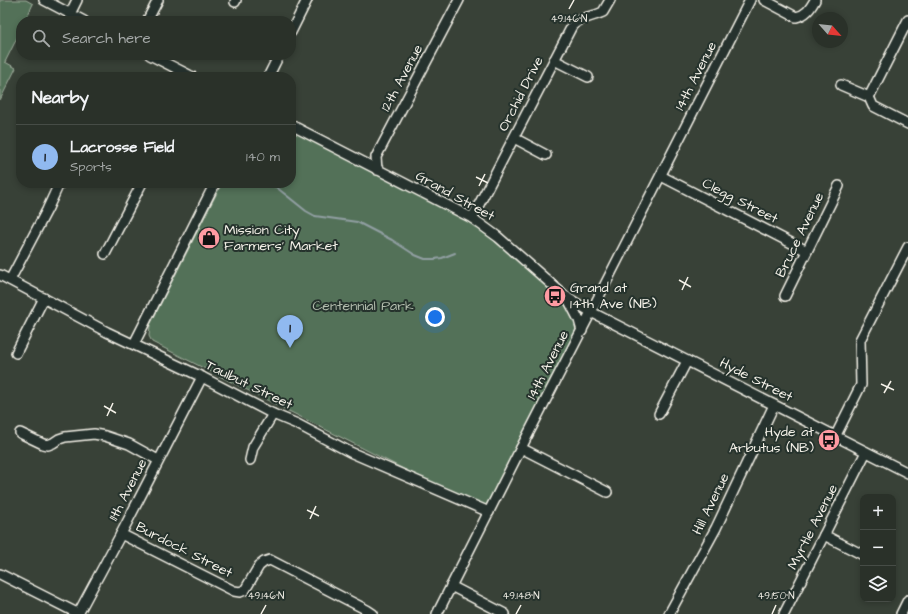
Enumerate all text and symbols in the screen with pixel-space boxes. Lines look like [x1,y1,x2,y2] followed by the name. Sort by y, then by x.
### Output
[551,12,587,26] text: 49.146°N
[812,12,848,48] north arrow
[16,16,296,60] search box
[30,27,52,49] icon: search
[62,28,151,49] text: Search here
[670,38,722,114] street label: 14th Avenue
[376,40,428,115] street label: 12th Avenue
[494,53,549,135] street label: Orchid Drive
[32,86,89,110] text: Nearby
[70,137,174,158] text: Lacrosse Field
[44,148,46,166] text: 1
[246,148,280,166] text: 140 m
[70,158,112,176] text: Sports
[412,166,498,226] street label: Grand Street
[699,173,782,229] street label: Clegg Street
[771,189,829,281] street label: Bruce Avenue
[224,220,338,256] place label: Mission City Farmers’ Market
[196,225,222,251] shop icon: Mission City Farmers’ Market
[570,278,657,314] place label: Grand at 14th Ave (NB)
[542,283,568,309] bus stop icon: Grand at 14th Ave (NB)
[312,296,414,316] park label: Centennial Park
[425,307,445,327] your location
[277,315,303,348] pin: 1
[522,327,574,403] street label: 14th Avenue
[716,353,796,407] street label: Hyde Street
[202,355,296,415] street label: Taulbut Street
[729,422,814,458] place label: Hyde at Arbutus (NB)
[816,427,842,453] bus stop icon: Hyde at Arbutus (NB)
[104,455,152,525] street label: 11th Avenue
[688,470,735,538] street label: Hill Avenue
[783,480,843,573] street label: Myrtle Avenue
[860,494,896,602] map controls
[860,494,896,530] button: +
[132,517,236,583] street label: Burdock Street
[860,530,896,566] button: −
[860,566,896,602] button: layers
[248,589,284,603] text: 49.146°N
[503,589,539,603] text: 49.148°N
[757,589,795,603] text: 49.150°N

